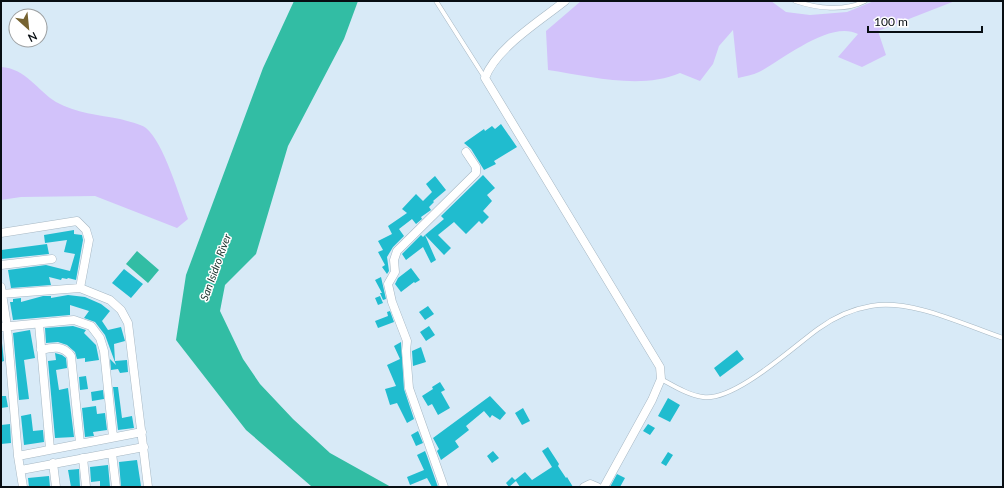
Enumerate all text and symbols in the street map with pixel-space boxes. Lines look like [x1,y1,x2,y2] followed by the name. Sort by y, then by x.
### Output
[8,8,48,48] north arrow
[868,8,982,34] scale bar
[874,14,908,29] text: 100 m
[26,30,39,45] text: N
[197,232,233,302] water label: San Isidro River

